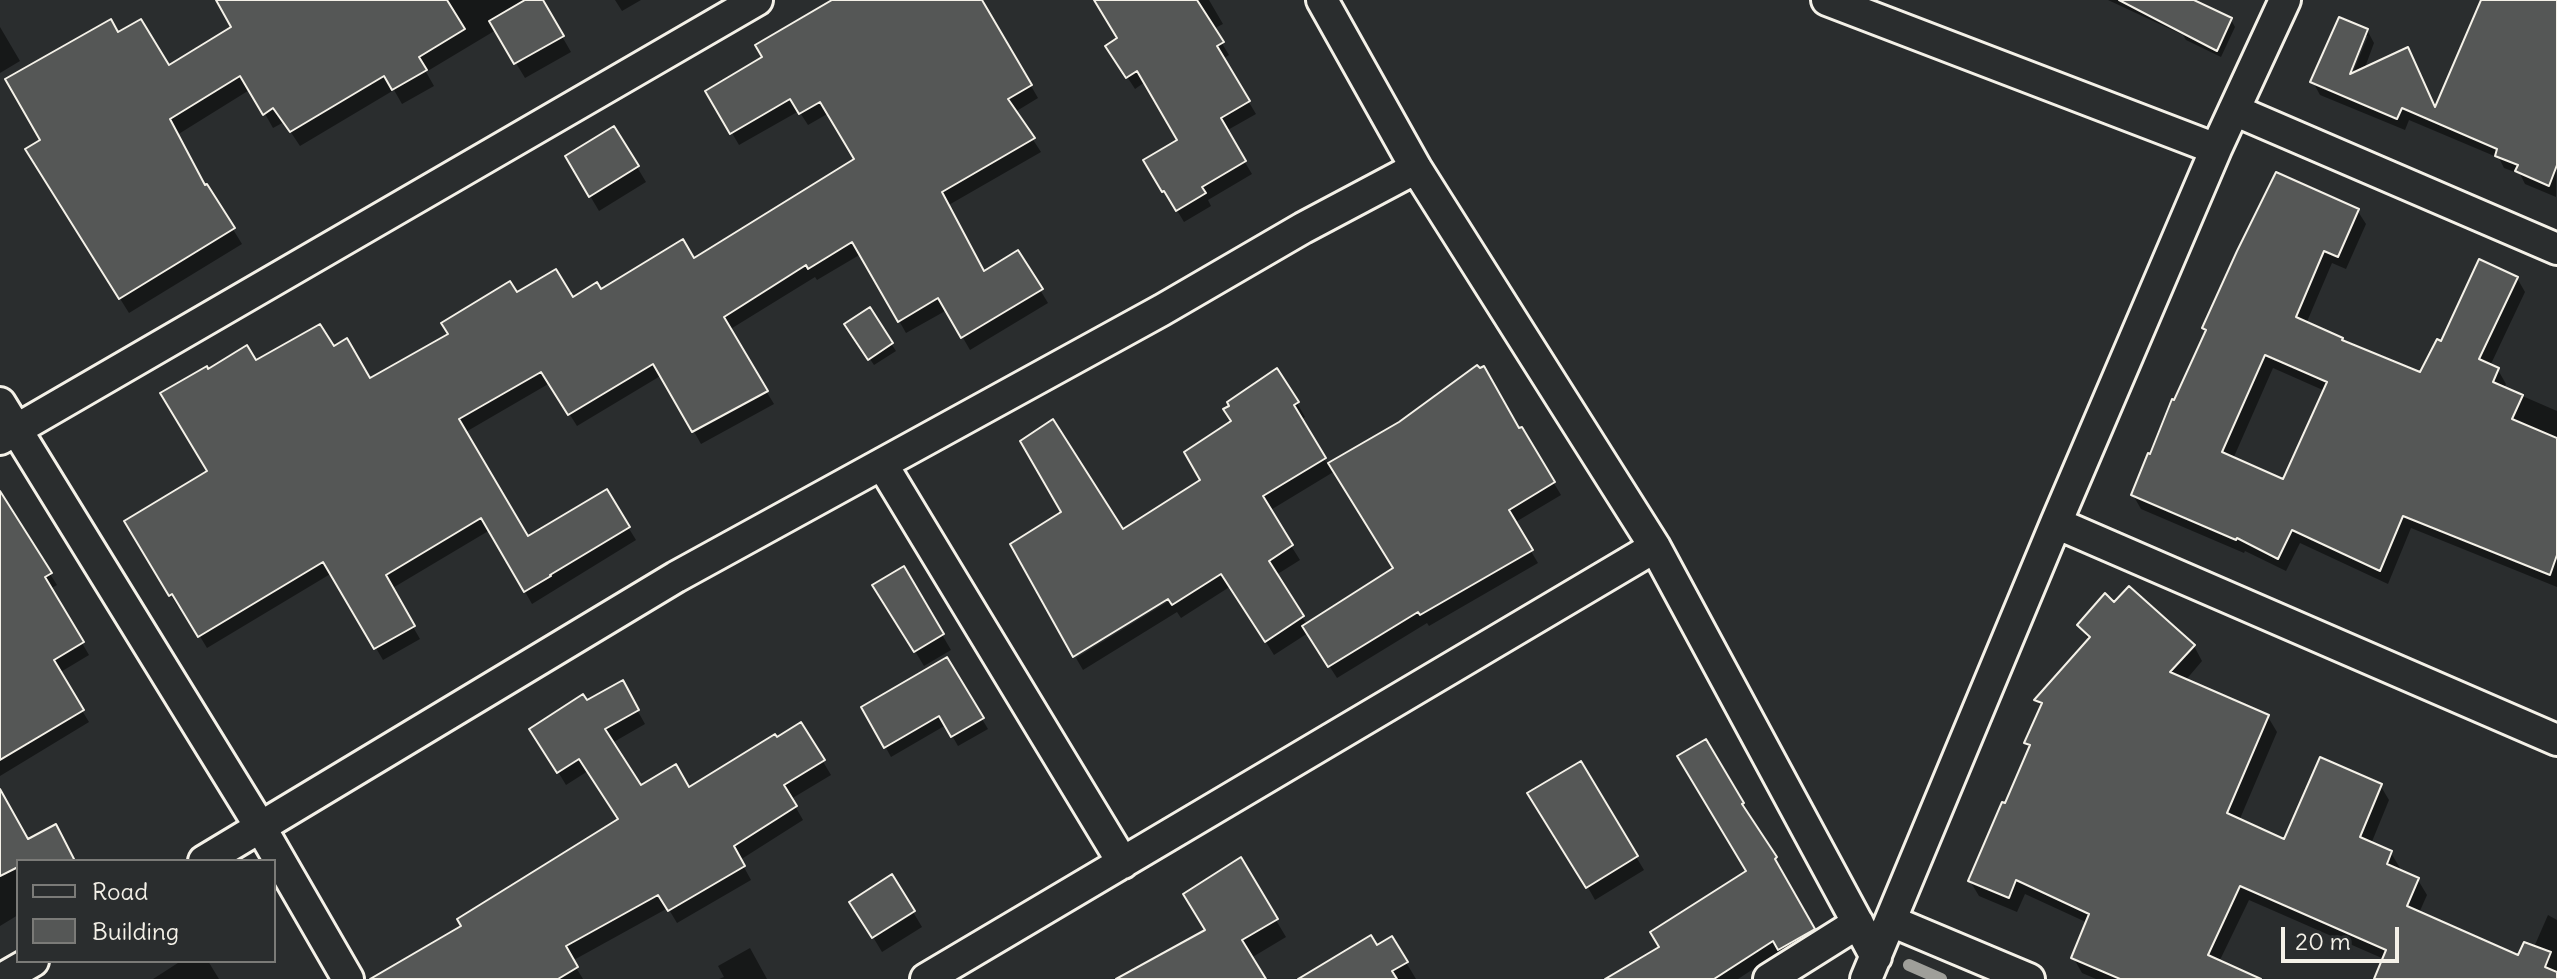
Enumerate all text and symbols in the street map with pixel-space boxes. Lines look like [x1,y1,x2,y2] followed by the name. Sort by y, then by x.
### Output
[16,859,276,963] legend
[92,876,148,906] text: Road
[2285,911,2403,961] scale bar
[92,916,179,946] text: Building
[2295,926,2351,956] text: 20 m

